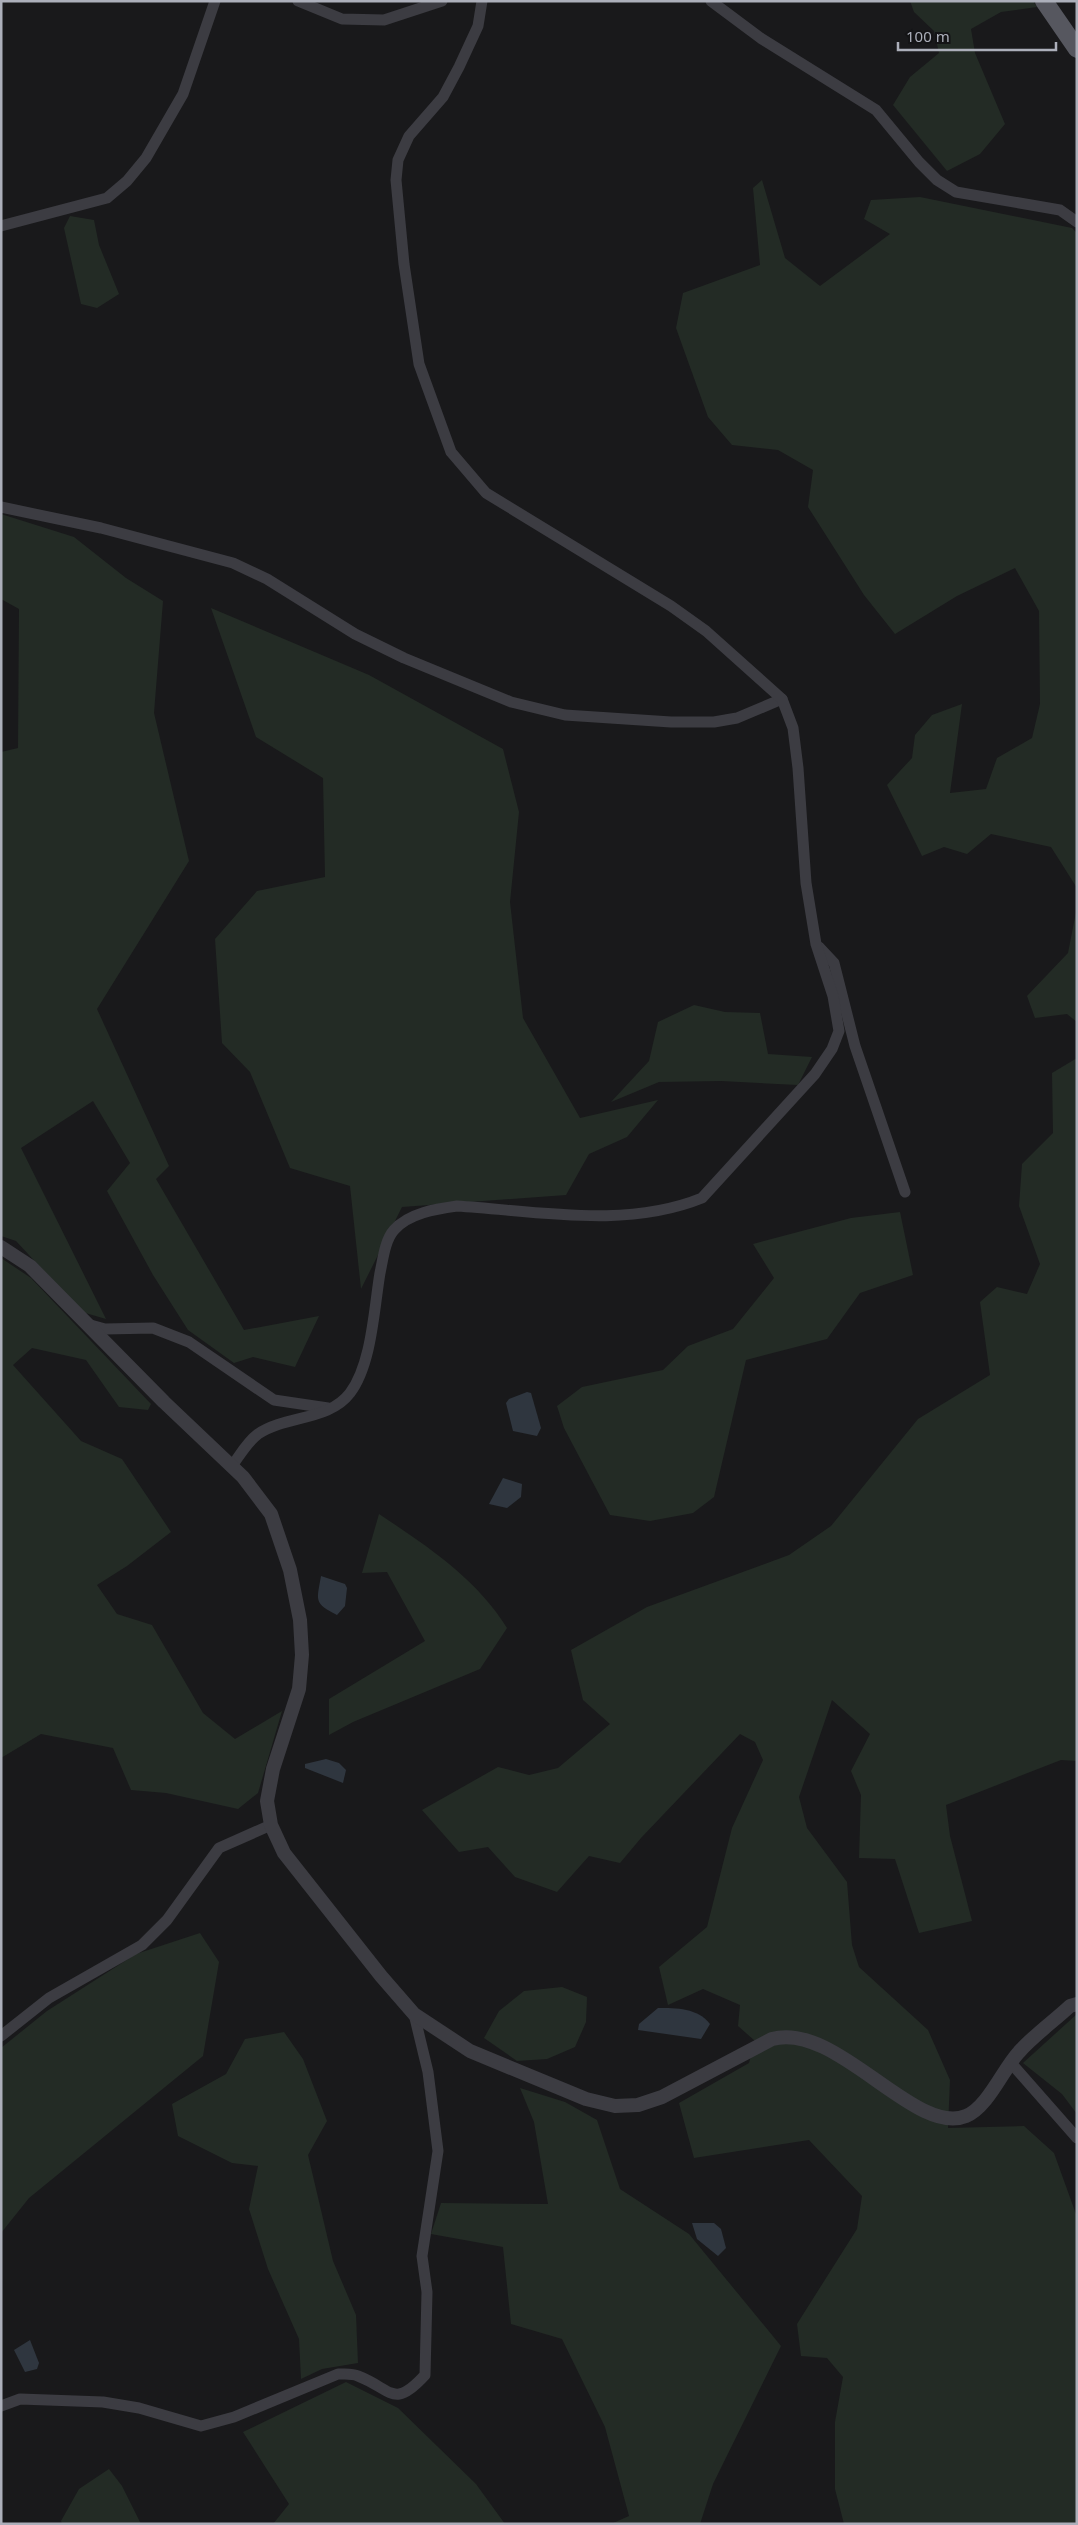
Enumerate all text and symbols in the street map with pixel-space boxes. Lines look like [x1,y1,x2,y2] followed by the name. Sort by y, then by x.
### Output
[898,20,1056,52] scale bar
[906,26,950,46] text: 100 m

